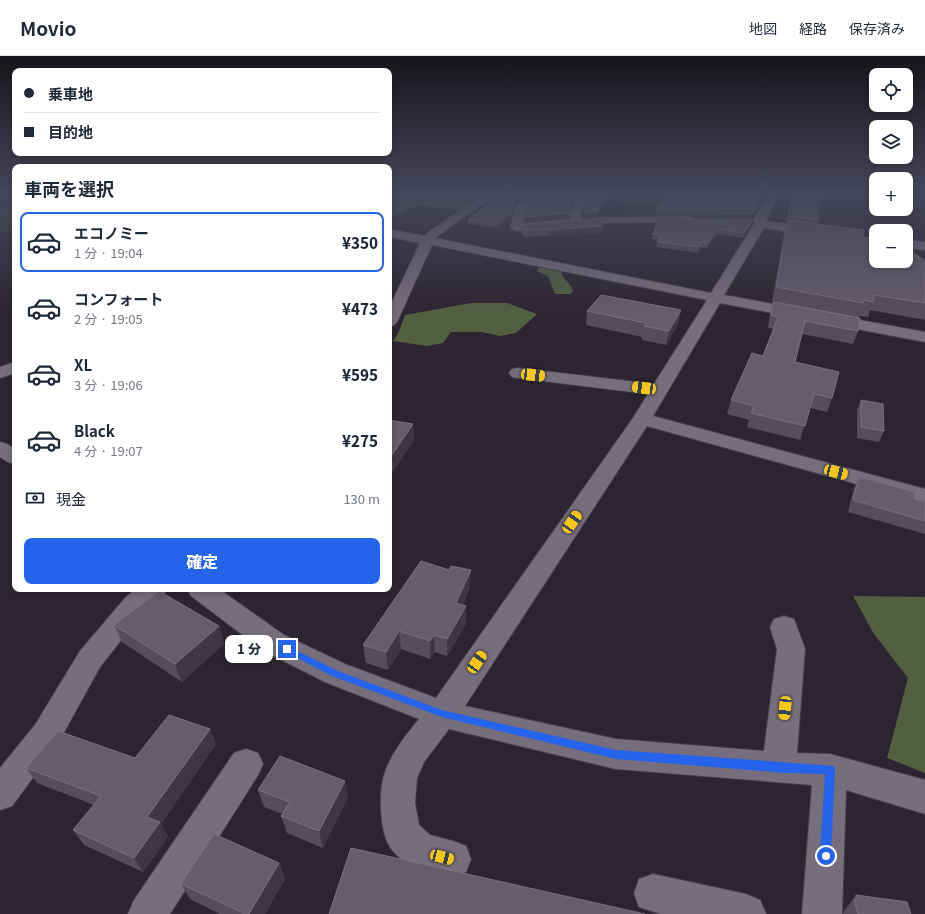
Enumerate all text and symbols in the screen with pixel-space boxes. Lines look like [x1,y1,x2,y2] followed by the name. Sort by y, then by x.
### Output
[20,14,76,41] text: Movio
[749,18,777,38] text: 地図
[799,18,827,38] text: 経路
[849,18,905,38] text: 保存済み
[869,68,913,268] map controls
[869,68,913,112] button: locate
[48,83,93,104] text: 乗車地
[869,120,913,164] button: layers
[48,121,93,142] text: 目的地
[869,172,913,216] button: +
[24,175,114,201] text: 車両を選択
[74,222,149,243] text: エコノミー
[26,224,62,260] icon: car
[869,224,913,268] button: −
[342,232,378,253] text: ¥350
[74,243,143,262] text: 1 分 · 19:04
[74,288,164,309] text: コンフォート
[26,290,62,326] icon: car
[342,298,378,319] text: ¥473
[74,309,143,328] text: 2 分 · 19:05
[74,354,92,375] text: XL
[26,356,62,392] icon: car
[342,364,378,385] text: ¥595
[520,368,546,382] car
[74,375,143,394] text: 3 分 · 19:06
[631,381,657,395] car
[74,420,115,441] text: Black
[26,422,62,458] icon: car
[342,430,378,451] text: ¥275
[74,441,143,460] text: 4 分 · 19:07
[823,463,849,481] car
[24,487,46,509] icon: cash
[56,488,86,509] text: 現金
[343,489,380,508] text: 130 m
[560,509,584,535] car
[24,538,380,584] button: 確定
[225,635,273,663] callout: 1 分
[237,639,261,658] text: 1 分
[278,640,296,658] route end
[465,649,489,675] car
[778,695,792,721] car
[817,847,835,865] route start
[429,848,455,866] car

